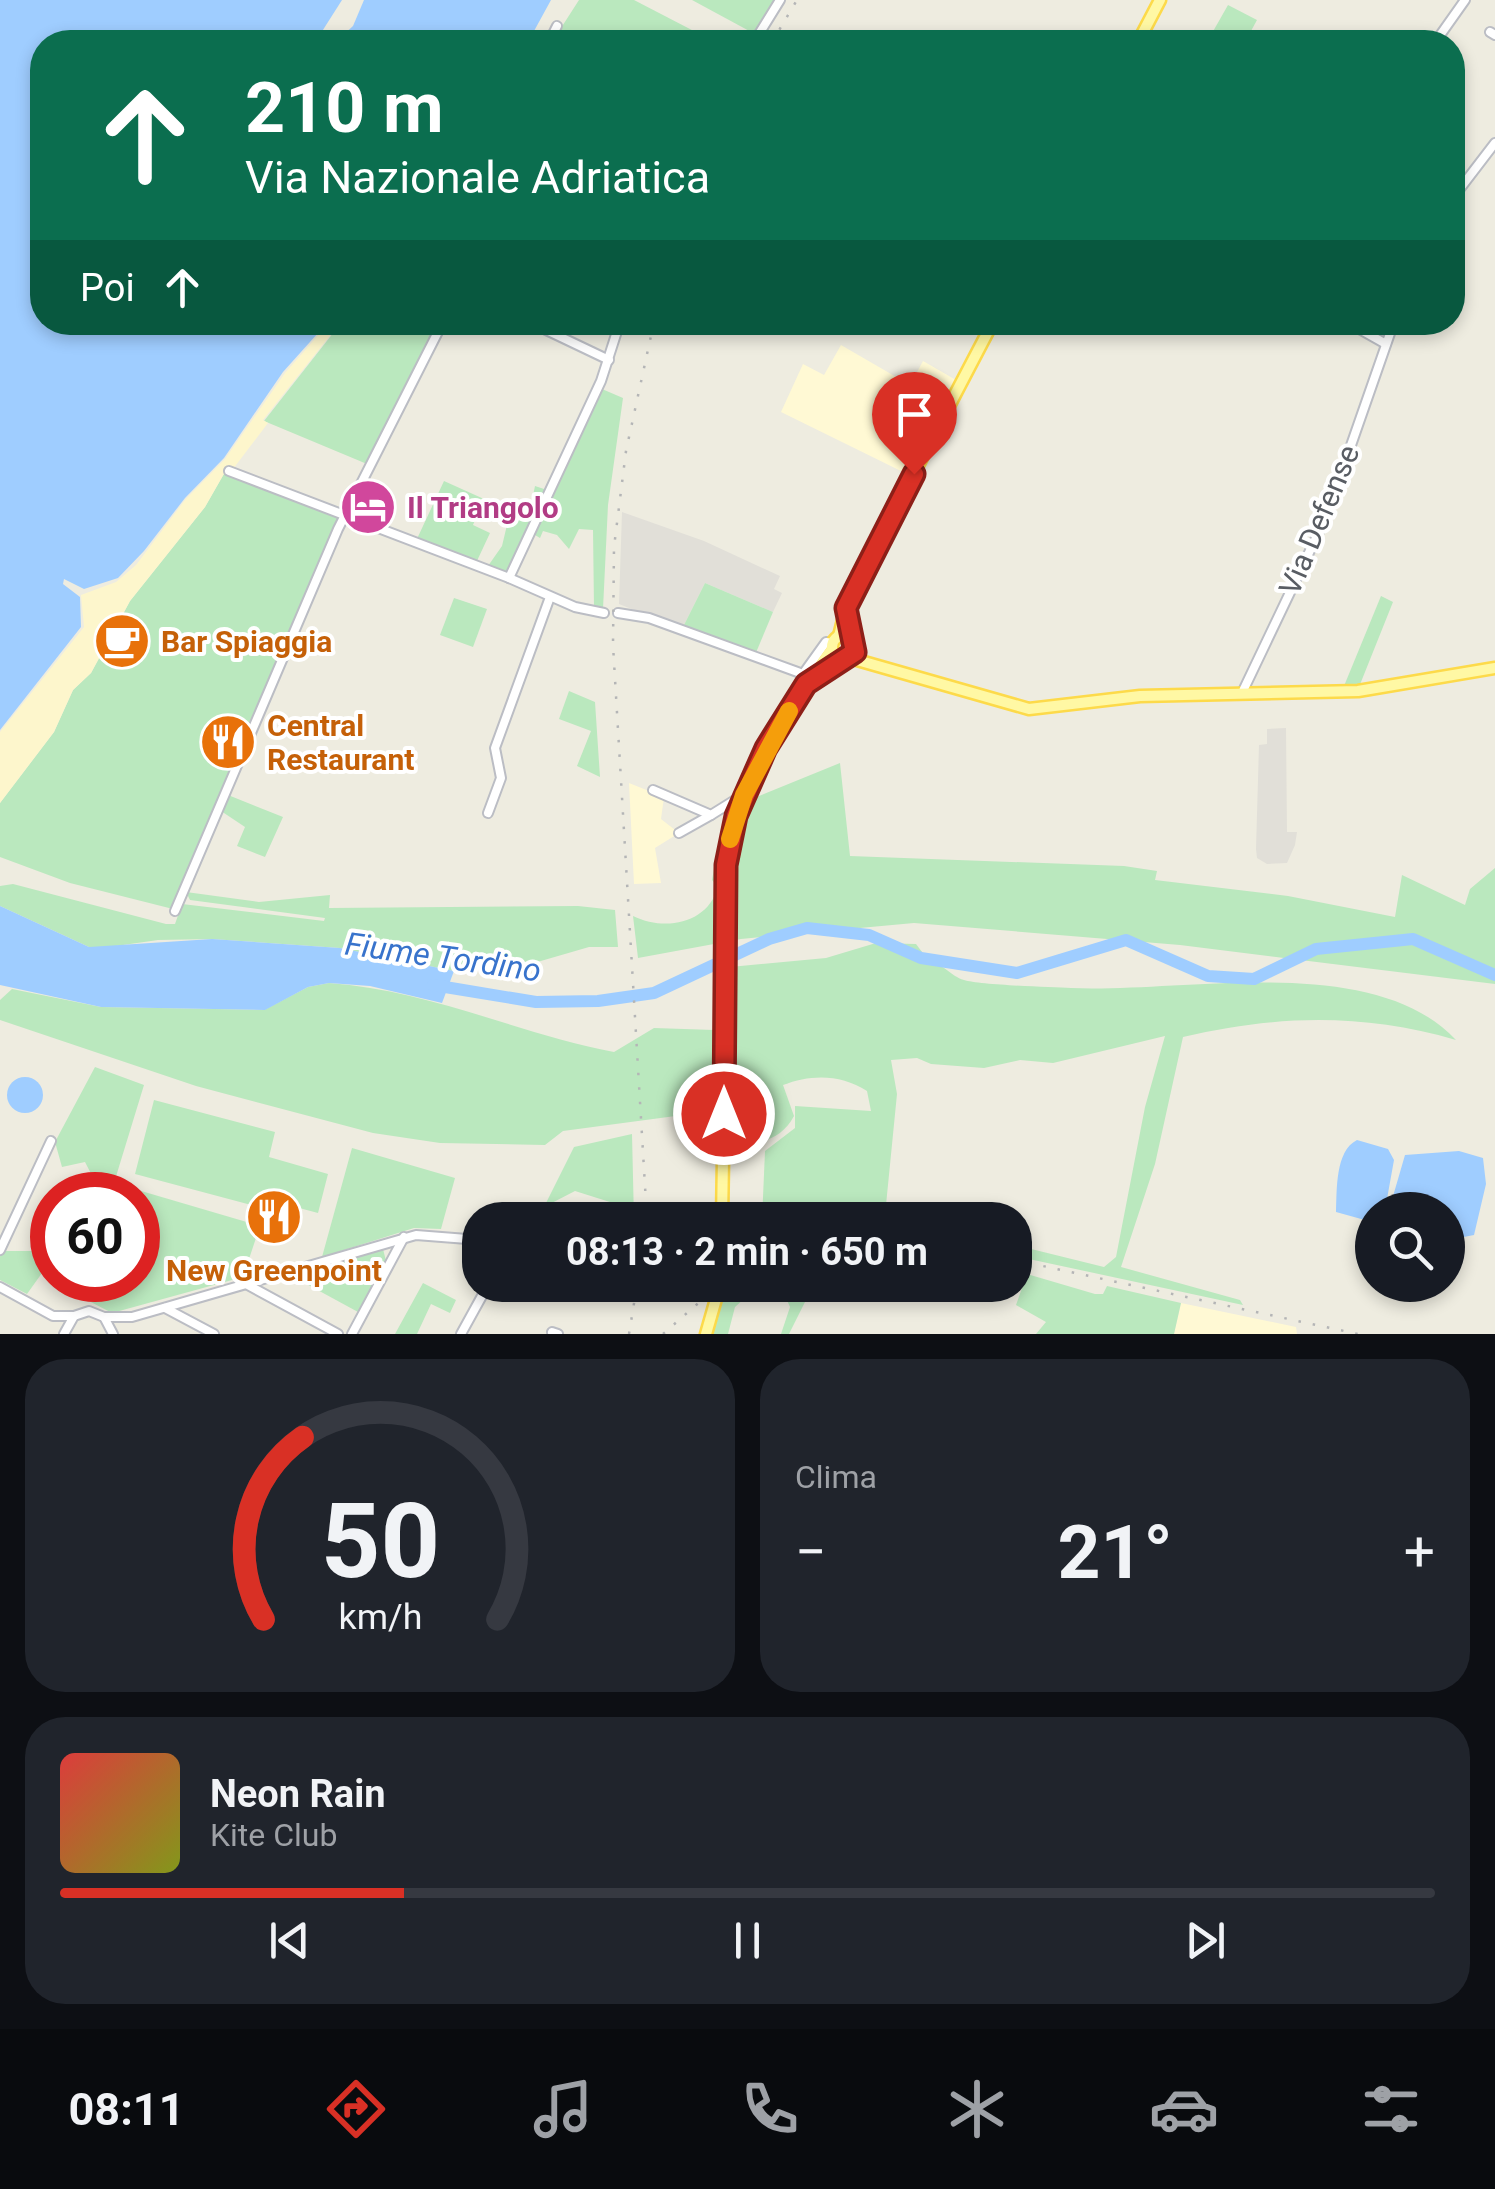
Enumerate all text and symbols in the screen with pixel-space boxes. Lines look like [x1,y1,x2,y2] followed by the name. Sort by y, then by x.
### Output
[245,67,444,149] text: 210 m
[80,70,210,200] icon: ahead
[245,151,710,204] text: Via Nazionale Adriatica
[155,260,210,315] icon: ahead
[80,266,135,310] text: Poi
[872,372,957,475] pin
[887,387,942,442] icon: arrive
[1272,440,1366,600] street label: Via Defense
[338,477,398,537] hotel icon: Il Triangolo
[407,490,559,525] place label: Il Triangolo
[92,611,152,671] cafe icon: Bar Spiaggia
[161,624,332,659] place label: Bar Spiaggia
[267,708,414,777] place label: Central Restaurant
[198,712,258,772] restaurant icon: Central Restaurant
[343,924,543,990] water label: Fiume Tordino
[672,1062,776,1166] position arrow
[30,1172,160,1302] speed limit sign: 60
[244,1187,304,1247] restaurant icon: New Greenpoint
[1355,1192,1465,1302] map controls
[1355,1192,1465,1302] button: search
[566,1230,928,1274] text: 08:13 · 2 min · 650 m
[166,1253,382,1288] place label: New Greenpoint
[795,1458,877,1496] text: Clima
[320,1481,440,1602] text: 50
[1057,1508,1173,1596] text: 21°
[795,1520,826,1584] text: −
[1404,1520,1435,1584] text: +
[338,1596,422,1638] text: km/h
[210,1772,386,1816] text: Neon Rain
[210,1816,337,1854] text: Kite Club
[262,1913,317,1968] icon: previous
[720,1913,775,1968] icon: pause
[1178,1913,1233,1968] icon: next
[321,2074,391,2144] icon: directions
[528,2074,598,2144] icon: music
[735,2074,805,2144] icon: phone
[942,2074,1012,2144] icon: climate
[1149,2074,1219,2144] icon: car
[1356,2074,1426,2144] icon: filters
[69,2083,184,2136] text: 08:11

